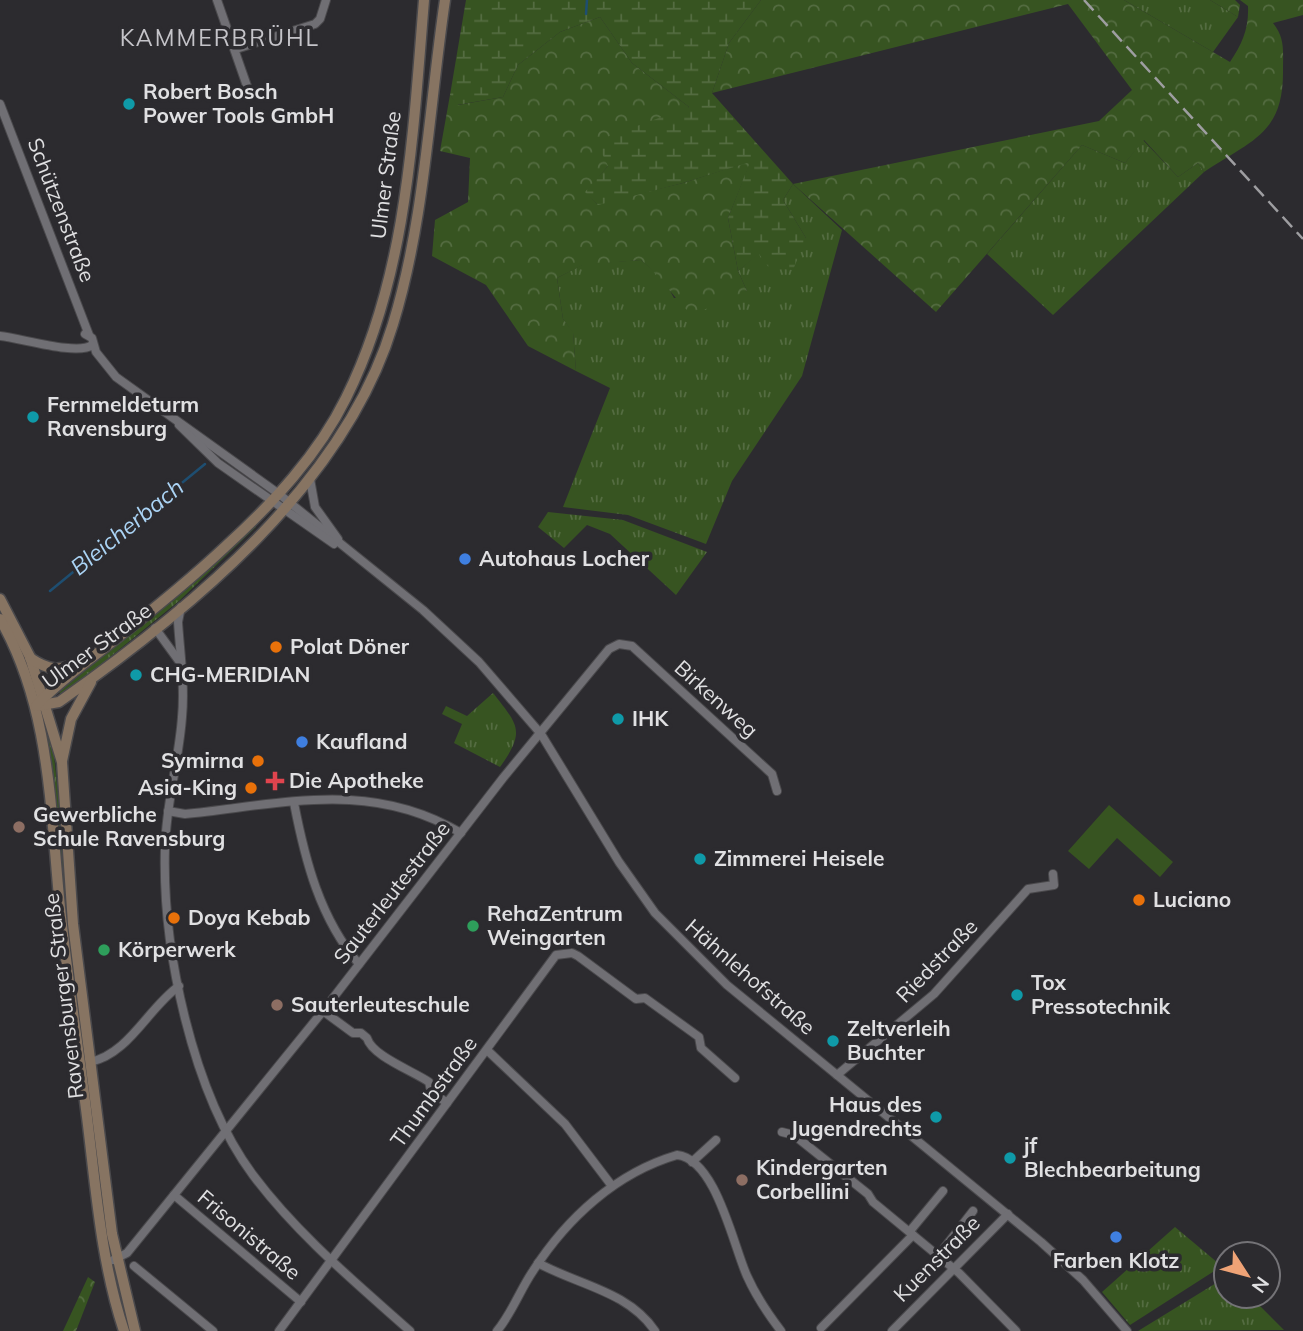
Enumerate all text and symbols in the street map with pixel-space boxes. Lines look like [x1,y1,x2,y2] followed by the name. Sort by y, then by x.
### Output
[120,23,320,52] district label: KAMMERBRÜHL
[143,78,334,128] place label: Robert Bosch Power Tools GmbH
[121,96,137,112] marker: Robert Bosch Power Tools GmbH
[364,109,406,240] street label: Ulmer Straße
[23,134,101,285] street label: Schützenstraße
[47,391,199,441] place label: Fernmeldeturm Ravensburg
[25,409,41,425] marker: Fernmeldeturm Ravensburg
[64,472,189,581] water label: Bleicherbach
[479,545,650,571] place label: Autohaus Locher
[457,551,473,567] marker: Autohaus Locher
[37,597,156,693] street label: Ulmer Straße
[290,633,410,659] place label: Polat Döner
[268,639,284,655] marker: Polat Döner
[670,654,764,742] street label: Birkenweg
[150,661,310,687] place label: CHG-MERIDIAN
[128,667,144,683] marker: CHG-MERIDIAN
[632,705,669,731] place label: IHK
[610,711,626,727] marker: IHK
[316,728,407,754] place label: Kaufland
[294,734,310,750] marker: Kaufland
[161,747,244,773] place label: Symirna
[250,753,266,769] marker: Symirna
[289,767,424,793] place label: Die Apotheke
[267,773,283,789] marker: Die Apotheke
[138,774,237,800] place label: Asia-King
[243,780,259,796] marker: Asia-King
[33,801,225,851] place label: Gewerbliche Schule Ravensburg
[327,816,455,969] street label: Sauterleutestraße
[11,819,27,835] marker: Gewerbliche Schule Ravensburg
[714,845,885,871] place label: Zimmerei Heisele
[692,851,708,867] marker: Zimmerei Heisele
[1153,886,1231,912] place label: Luciano
[38,892,89,1100] street label: Ravensburger Straße
[1131,892,1147,908] marker: Luciano
[487,900,623,950] place label: RehaZentrum Weingarten
[188,904,310,930] place label: Doya Kebab
[166,910,182,926] marker: Doya Kebab
[680,913,821,1040] street label: Hähnlehofstraße
[890,913,982,1007] street label: Riedstraße
[465,918,481,934] marker: RehaZentrum Weingarten
[118,936,236,962] place label: Körperwerk
[96,942,112,958] marker: Körperwerk
[1031,969,1170,1019] place label: Tox Pressotechnik
[1009,987,1025,1003] marker: Tox Pressotechnik
[291,991,470,1017] place label: Sauterleuteschule
[269,997,285,1013] marker: Sauterleuteschule
[847,1015,951,1065] place label: Zeltverleih Buchter
[384,1031,482,1152] street label: Thumbstraße
[825,1033,841,1049] marker: Zeltverleih Buchter
[790,1091,922,1141] place label: Haus des Jugendrechts
[928,1109,944,1125] marker: Haus des Jugendrechts
[1022,1132,1201,1182] place label: jf Blechbearbeitung
[1002,1150,1018,1166] marker: jf Blechbearbeitung
[756,1154,888,1204] place label: Kindergarten Corbellini
[734,1172,750,1188] marker: Kindergarten Corbellini
[193,1184,306,1285] street label: Frisonistraße
[888,1210,985,1307] street label: Kuenstraße
[1108,1229,1124,1245] marker: Farben Klotz
[1212,1240,1282,1310] north arrow
[1053,1247,1179,1273] place label: Farben Klotz
[1247,1272,1275,1298] text: N

